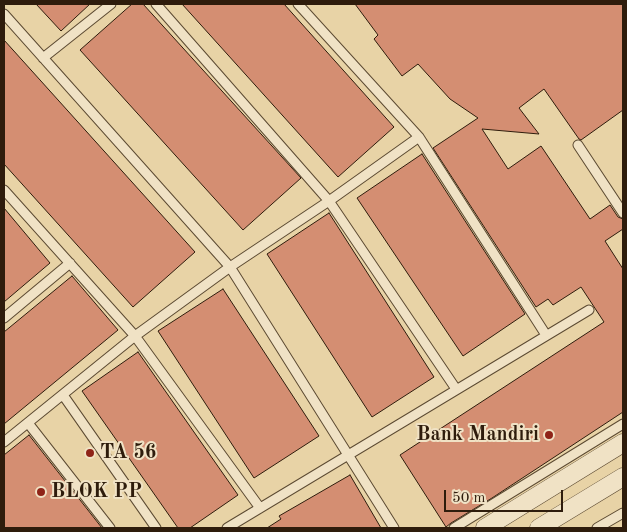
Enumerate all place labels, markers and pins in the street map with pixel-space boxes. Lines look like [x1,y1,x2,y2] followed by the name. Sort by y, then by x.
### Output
[416,423,539,447] place label: Bank Mandiri
[543,429,555,441] marker: Bank Mandiri
[100,441,156,465] place label: TA 56
[84,447,96,459] marker: TA 56
[51,480,142,504] place label: BLOK PP
[35,486,47,498] marker: BLOK PP

